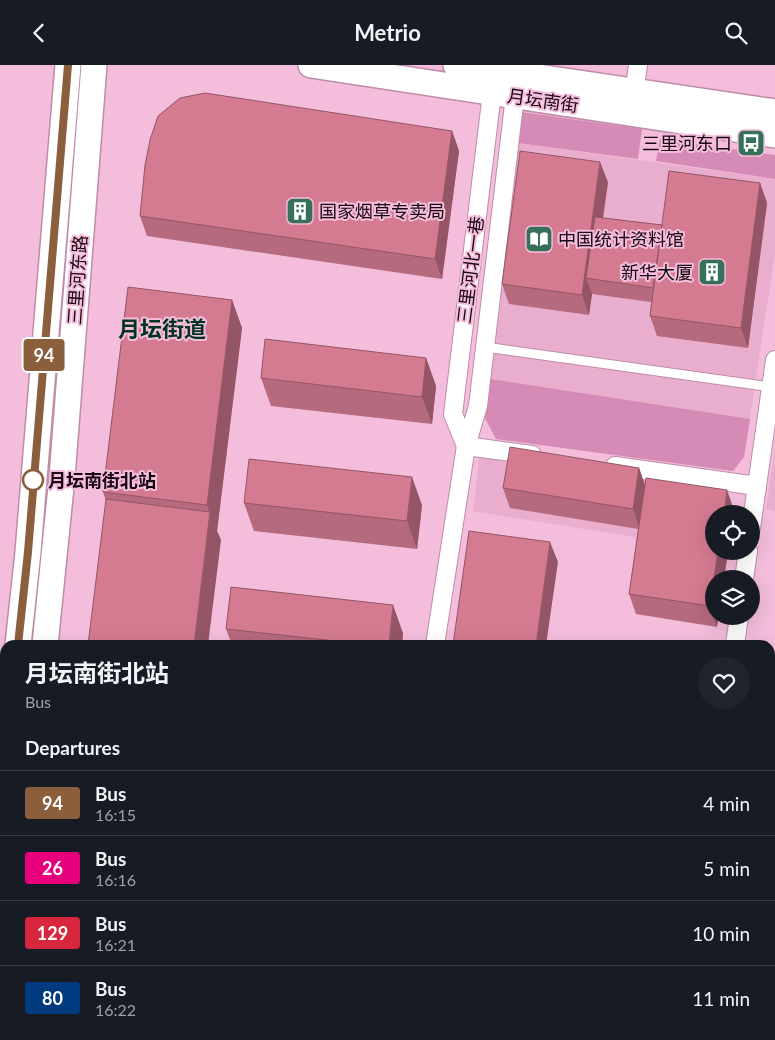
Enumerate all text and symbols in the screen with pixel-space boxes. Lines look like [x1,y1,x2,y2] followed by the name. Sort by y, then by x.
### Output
[25,19,53,47] icon: back
[354,19,421,46] text: Metrio
[722,19,750,47] icon: search
[506,84,580,116] street label: 月坛南街
[736,128,766,158] bus stop icon: 三里河东口
[642,132,732,154] place label: 三里河东口
[285,196,315,226] building icon: 国家烟草专卖局
[319,200,445,222] place label: 国家烟草专卖局
[453,215,487,325] street label: 三里河北一巷
[524,224,554,254] library icon: 中国统计资料馆
[558,228,684,250] place label: 中国统计资料馆
[63,234,91,326] street label: 三里河东路
[697,257,727,287] building icon: 新华大厦
[621,261,693,283] place label: 新华大厦
[118,315,206,342] district label: 月坛街道
[22,339,66,371] line badge: 94
[34,344,54,366] text: 94
[22,469,44,491] marker: 月坛南街北站
[48,469,156,491] place label: 月坛南街北站
[705,505,760,625] map controls
[705,505,760,560] button: locate
[705,570,760,625] button: layers
[698,657,750,709] button: heart
[25,658,169,687] text: 月坛南街北站
[25,692,51,711] text: Bus
[25,736,120,759] text: Departures
[95,782,126,805] text: Bus
[42,792,63,814] text: 94
[703,792,750,815] text: 4 min
[95,805,136,824] text: 16:15
[95,847,126,870] text: Bus
[42,857,63,879] text: 26
[703,857,750,880] text: 5 min
[95,870,136,889] text: 16:16
[95,912,126,935] text: Bus
[37,922,68,944] text: 129
[692,922,750,945] text: 10 min
[95,935,136,954] text: 16:21
[95,977,126,1000] text: Bus
[42,987,63,1009] text: 80
[692,987,750,1010] text: 11 min
[95,1000,136,1019] text: 16:22

